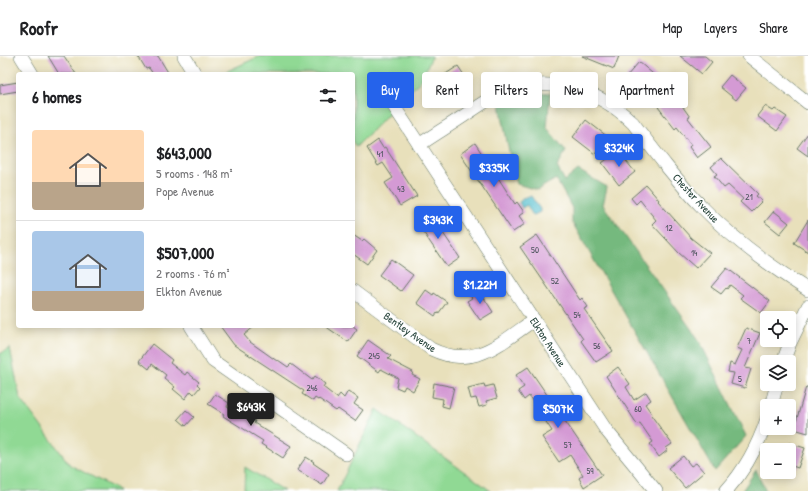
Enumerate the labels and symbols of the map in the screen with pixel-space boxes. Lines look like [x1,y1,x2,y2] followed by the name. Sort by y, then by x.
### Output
[591,134,647,168] pin: $324K
[377,148,383,160] house number: 41
[466,154,522,188] pin: $335K
[670,171,723,226] street label: Chester Avenue
[397,183,405,195] house number: 43
[745,191,753,203] house number: 21
[410,206,466,240] pin: $343K
[665,222,674,234] house number: 12
[531,244,539,256] house number: 50
[691,247,698,259] house number: 14
[447,271,513,305] pin: $1.22M
[551,275,560,287] house number: 52
[381,309,440,356] street label: Bentley Avenue
[573,309,581,321] house number: 54
[527,315,569,370] street label: Elkton Avenue
[747,335,752,347] house number: 7
[593,340,601,352] house number: 56
[368,350,380,362] house number: 245
[738,373,742,385] house number: 5
[306,382,318,394] house number: 246
[223,393,279,427] pin: $643K
[530,395,586,429] pin: $507K
[634,403,642,415] house number: 60
[564,439,573,451] house number: 57
[586,465,594,477] house number: 59

